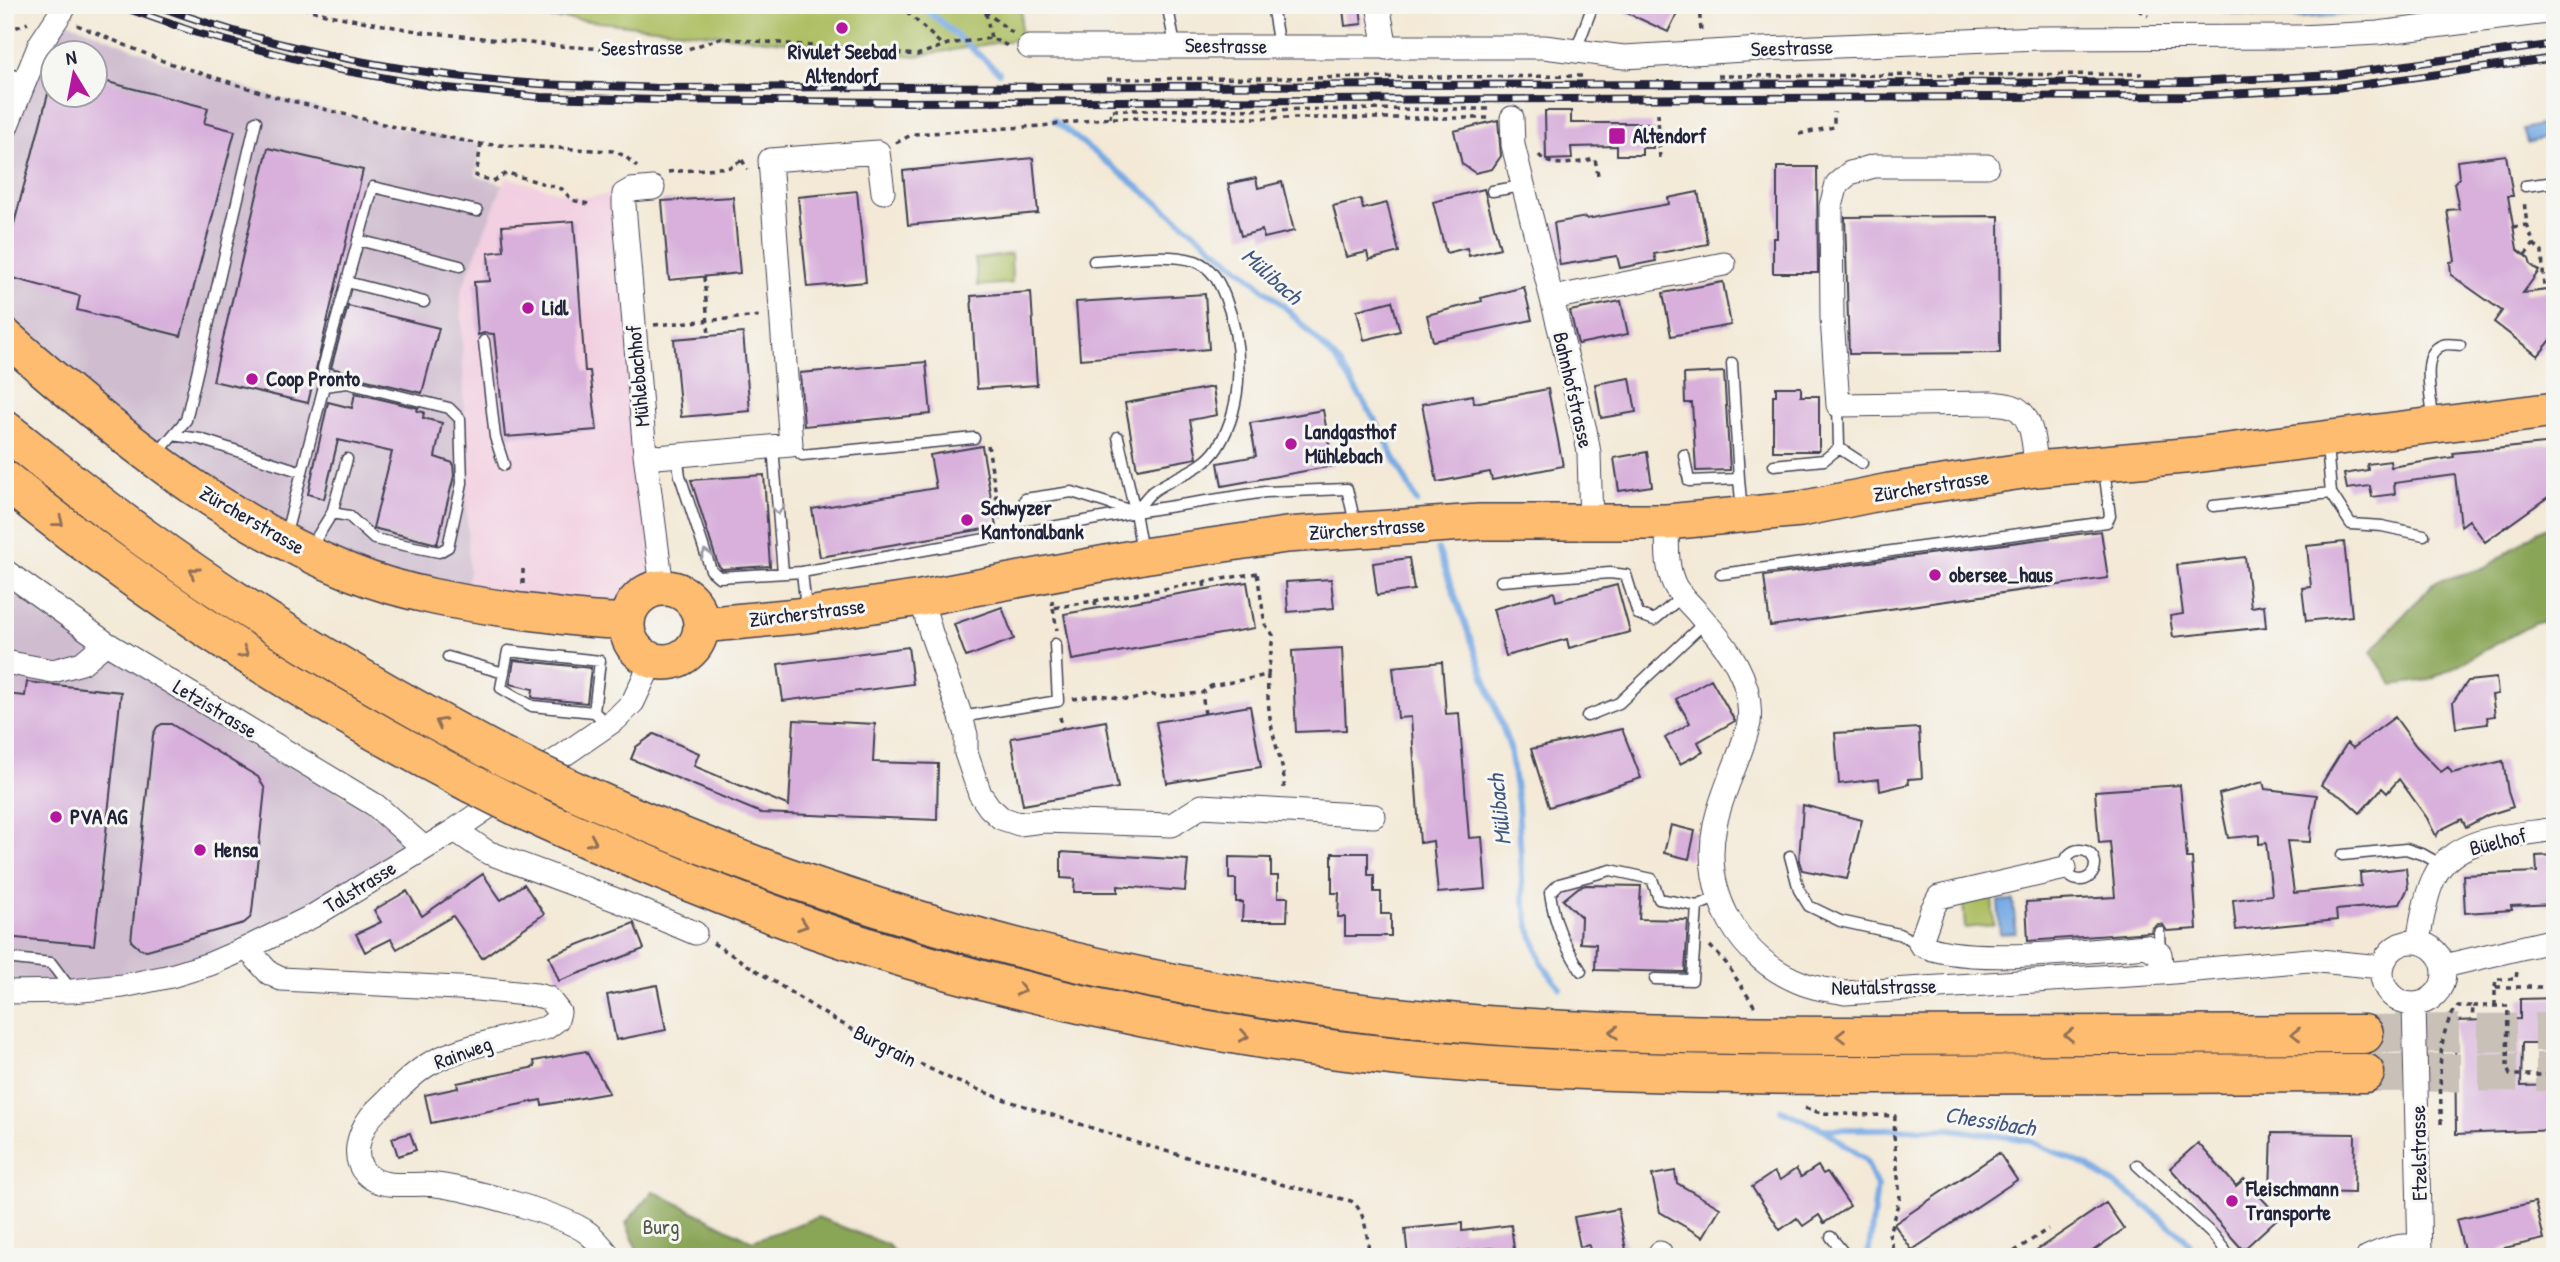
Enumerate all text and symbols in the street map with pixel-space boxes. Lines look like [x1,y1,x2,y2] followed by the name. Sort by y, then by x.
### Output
[834,20,850,36] marker: Rivulet Seebad Altendorf
[1185,30,1268,61] street label: Seestrasse
[600,32,683,63] street label: Seestrasse
[1750,32,1834,63] street label: Seestrasse
[788,37,897,90] place label: Rivulet Seebad Altendorf
[38,38,108,108] north arrow
[64,44,78,71] text: N
[1633,121,1707,150] place label: Altendorf
[1607,126,1627,146] marker: Altendorf
[1235,240,1310,312] water label: Mülibach
[542,293,569,322] place label: Lidl
[520,300,536,316] marker: Lidl
[619,323,656,428] street label: Mühlebachhof
[1546,329,1601,451] street label: Bahnhofstrasse
[266,364,361,394] place label: Coop Pronto
[244,371,260,387] marker: Coop Pronto
[1305,417,1397,470] place label: Landgasthof Mühlebach
[1283,436,1299,452] marker: Landgasthof Mühlebach
[1871,462,1991,509] street label: Zürcherstrasse
[194,478,310,561] street label: Zürcherstrasse
[981,493,1084,546] place label: Schwyzer Kantonalbank
[770,504,785,515] one-way arrow
[1308,510,1426,547] street label: Zürcherstrasse
[959,512,975,528] marker: Schwyzer Kantonalbank
[51,513,63,526] one-way arrow
[699,548,714,560] one-way arrow
[1949,560,2053,589] place label: obersee_haus
[1927,567,1943,583] marker: obersee_haus
[189,568,202,580] one-way arrow
[747,591,867,634] street label: Zürcherstrasse
[237,645,250,658] one-way arrow
[168,672,263,745] street label: Letzistrasse
[435,718,447,731] one-way arrow
[1479,772,1518,847] water label: Mülibach
[70,802,128,831] place label: PVA AG
[48,809,64,825] marker: PVA AG
[2466,820,2530,863] street label: Büelhof
[584,833,597,847] one-way arrow
[214,835,259,864] place label: Hensa
[192,842,208,858] marker: Hensa
[318,853,401,920] street label: Talstrasse
[796,917,809,931] one-way arrow
[1831,971,1937,1002] street label: Neutalstrasse
[1015,982,1027,996] one-way arrow
[849,1017,922,1074] street label: Burgrain
[1608,1025,1619,1040] one-way arrow
[2290,1026,2301,1042] one-way arrow
[2063,1027,2073,1043] one-way arrow
[1238,1028,1250,1043] one-way arrow
[1835,1028,1846,1044] one-way arrow
[430,1029,496,1076] street label: Rainweg
[1943,1098,2039,1143] water label: Chessibach
[2403,1105,2434,1201] street label: Etzelstrasse
[2245,1174,2339,1228] place label: Fleischmann Transporte
[2224,1193,2240,1209] marker: Fleischmann Transporte
[643,1212,679,1241] park label: Burg

